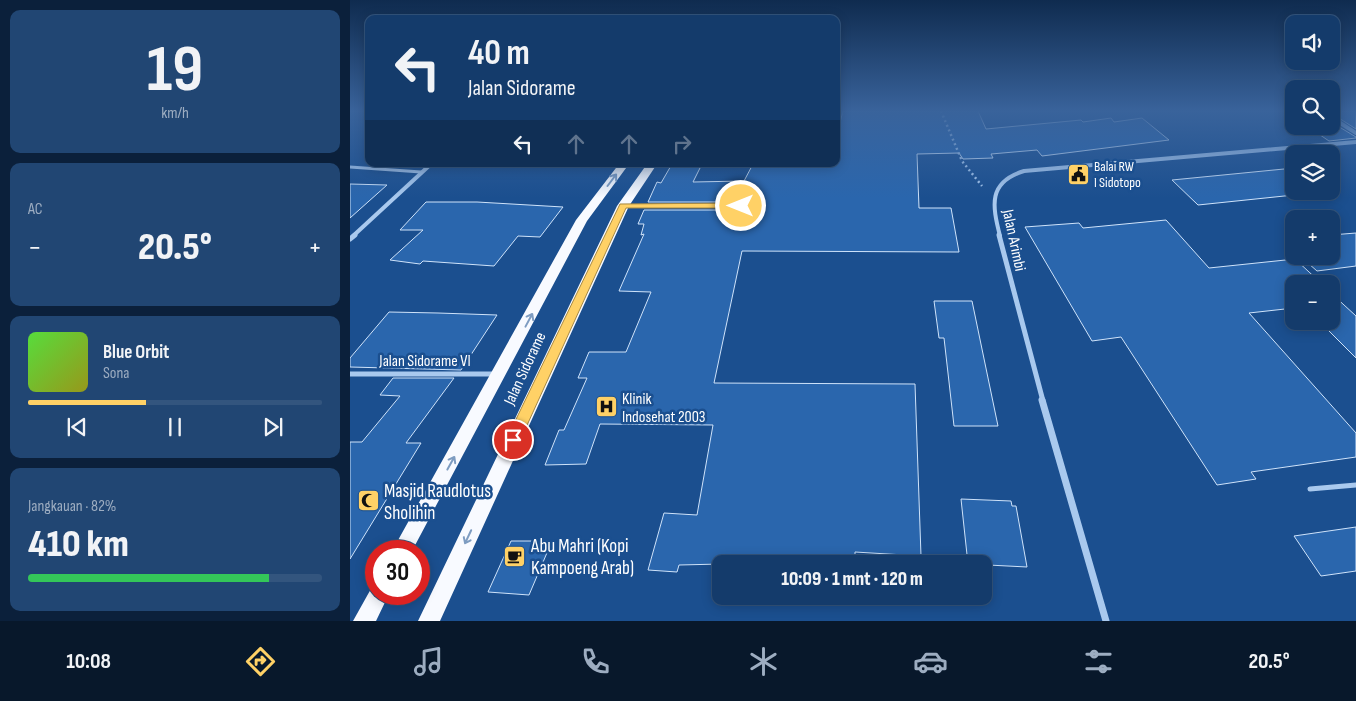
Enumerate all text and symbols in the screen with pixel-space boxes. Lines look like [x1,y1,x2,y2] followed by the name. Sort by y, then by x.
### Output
[1285,15,1340,330] map controls
[1285,15,1340,70] button: sound
[147,32,203,110] text: 19
[468,32,530,75] text: 40 m
[385,35,450,100] icon: left
[468,75,576,102] text: Jalan Sidorame
[1285,80,1340,135] button: search
[161,104,189,123] text: km/h
[509,130,537,158] icon: left
[562,130,590,158] icon: ahead
[615,130,643,158] icon: ahead
[668,130,696,158] icon: right
[1285,145,1340,200] button: layers
[1094,158,1141,191] place label: Balai RW I Sidotopo
[1066,162,1090,186] public building icon: Balai RW I Sidotopo
[607,174,617,188] one-way arrow
[714,179,766,231] position arrow
[28,200,42,219] text: AC
[998,207,1029,273] street label: Jalan Arimbi
[1285,210,1340,265] button: +
[138,225,212,270] text: 20.5°
[28,231,42,264] text: −
[308,231,322,264] text: +
[1285,275,1340,330] button: −
[525,313,534,328] one-way arrow
[500,329,551,409] street label: Jalan Sidorame
[103,341,169,364] text: Blue Orbit
[378,352,471,371] street label: Jalan Sidorame VI
[103,364,130,383] text: Sona
[622,390,706,427] place label: Klinik Indosehat 2003
[594,395,618,419] hospital icon: Klinik Indosehat 2003
[63,413,91,441] icon: previous
[161,413,189,441] icon: pause
[259,413,287,441] icon: next
[492,419,534,461] pin
[499,426,527,454] icon: arrive
[446,455,456,470] one-way arrow
[384,480,491,525] place label: Masjid Raudlotus Sholihin
[356,489,380,513] mosque icon: Masjid Raudlotus Sholihin
[28,497,116,516] text: Jangkauan · 82%
[28,522,129,567] text: 410 km
[463,529,473,544] one-way arrow
[530,535,634,580] place label: Abu Mahri (Kopi Kampoeng Arab)
[365,540,430,605] speed limit sign: 30
[503,544,527,568] cafe icon: Abu Mahri (Kopi Kampoeng Arab)
[781,568,923,591] text: 10:09 · 1 mnt · 120 m
[243,644,278,679] icon: directions
[411,644,446,679] icon: music
[578,644,613,679] icon: phone
[746,644,781,679] icon: climate
[913,644,948,679] icon: car
[1081,644,1116,679] icon: filters
[66,648,111,675] text: 10:08
[1248,648,1290,675] text: 20.5°

